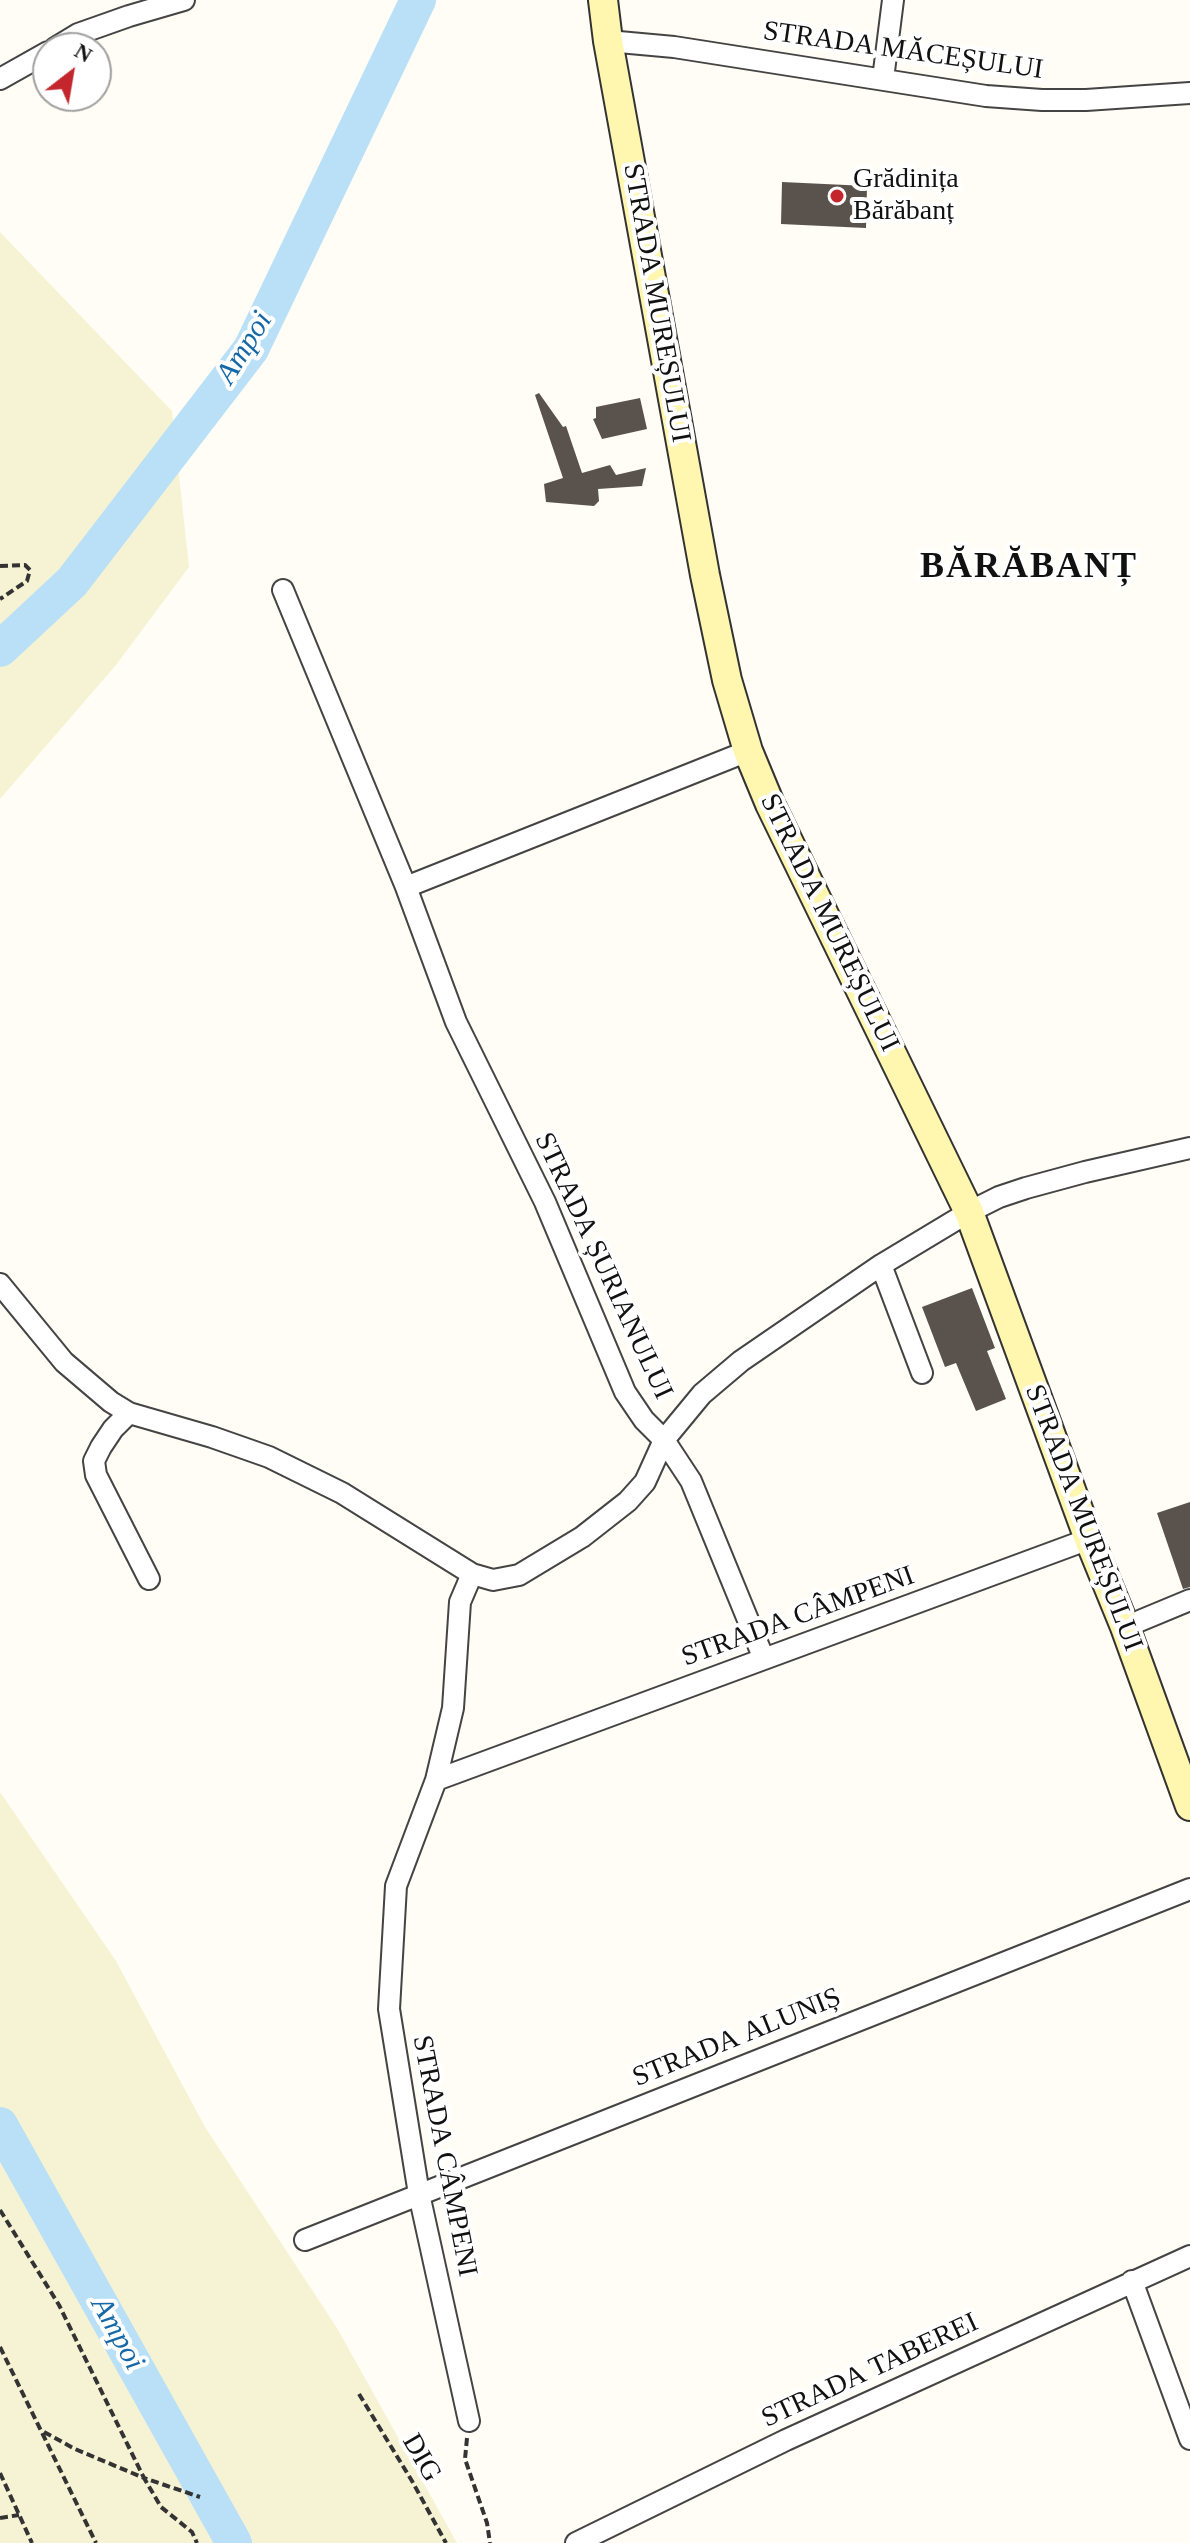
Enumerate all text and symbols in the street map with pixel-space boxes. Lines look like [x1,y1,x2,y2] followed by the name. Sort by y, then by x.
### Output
[761,15,1045,87] street label: STRADA MĂCEȘULUI
[32,32,112,112] north arrow
[70,38,97,68] text: N
[615,161,697,445] street label: STRADA MUREȘULUI
[853,163,959,229] place label: Grădinița Bărăbanț
[828,187,846,205] marker: Grădinița Bărăbanț
[209,305,281,391] water label: Ampoi
[920,546,1138,590] district label: BĂRĂBANȚ
[752,789,906,1057] street label: STRADA MUREȘULUI
[526,1127,680,1405] street label: STRADA ȘURIANULUI
[1017,1380,1149,1656] street label: STRADA MUREȘULUI
[677,1559,919,1675] street label: STRADA CÂMPENI
[628,1981,846,2095] street label: STRADA ALUNIȘ
[404,2033,484,2279] street label: STRADA CÂMPENI
[82,2291,152,2377] water label: Ampoi
[756,2306,984,2436] street label: STRADA TABEREI
[394,2428,448,2488] street label: DIG

